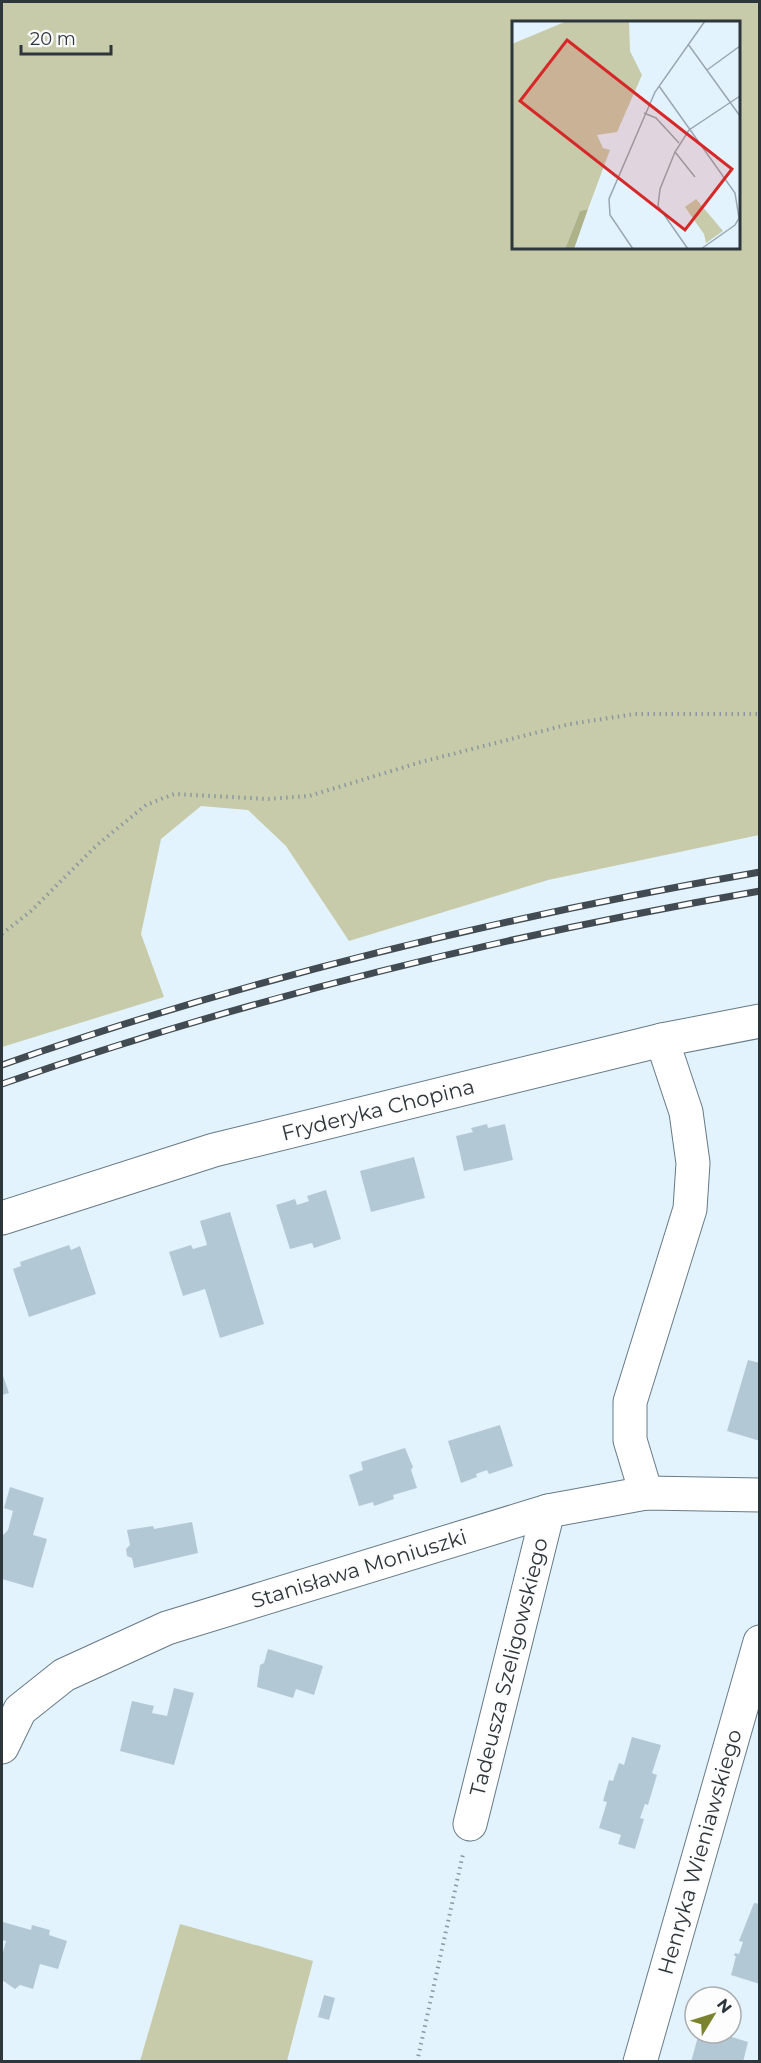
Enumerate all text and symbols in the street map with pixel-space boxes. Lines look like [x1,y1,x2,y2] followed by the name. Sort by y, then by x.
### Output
[21,18,111,56] scale bar
[512,21,740,249] inset map
[30,28,76,50] text: 20 m
[279,1073,477,1146] street label: Fryderyka Chopina
[248,1524,470,1613] street label: Stanisława Moniuszki
[464,1535,553,1799] street label: Tadeusza Szeligowskiego
[652,1726,747,1977] street label: Henryka Wieniawskiego
[683,1985,743,2045] north arrow
[713,1995,736,2017] text: N

